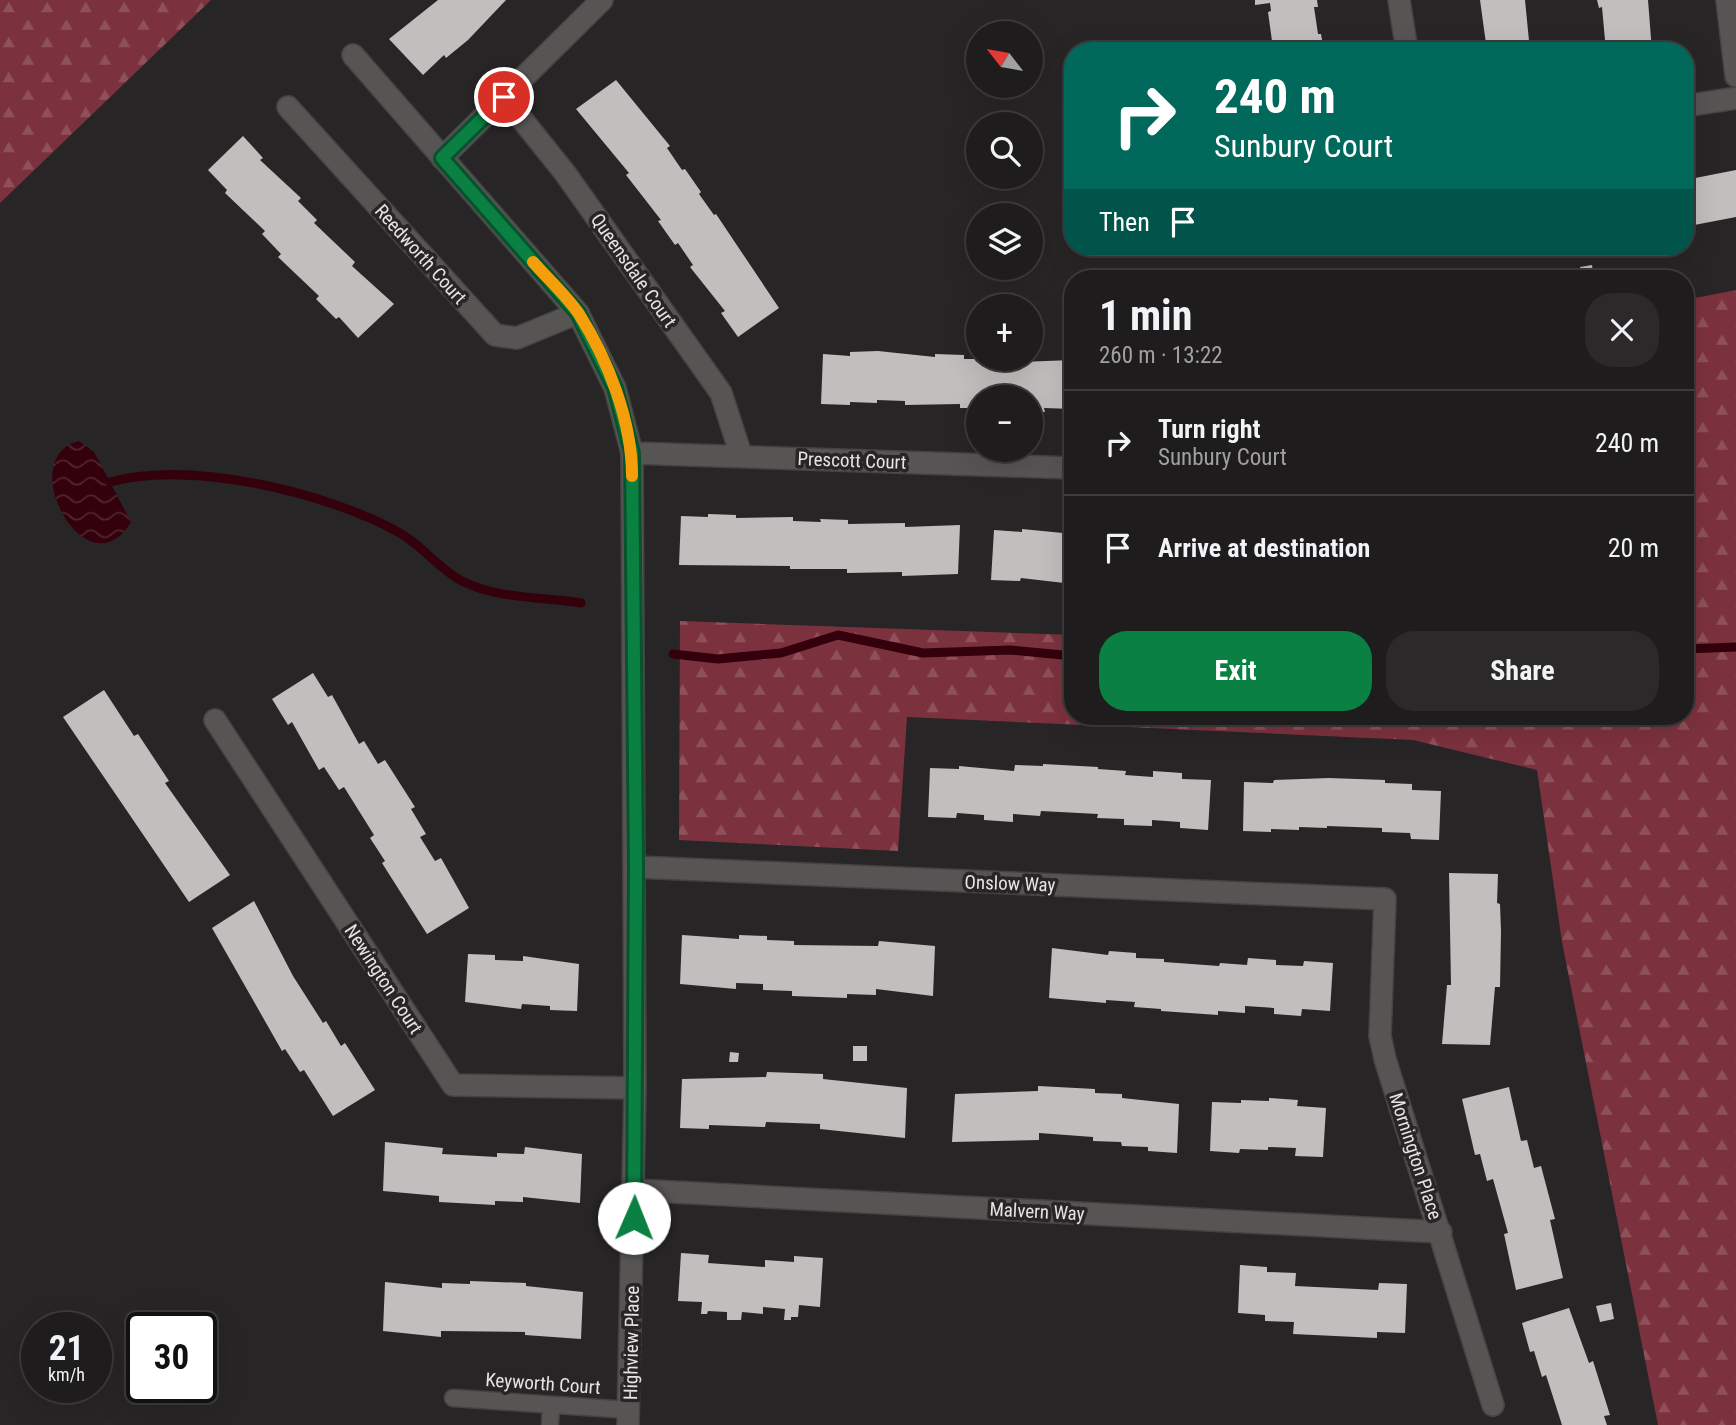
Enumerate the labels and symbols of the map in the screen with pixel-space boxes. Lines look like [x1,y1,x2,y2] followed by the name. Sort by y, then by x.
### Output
[966,21,1043,98] north arrow
[474,67,534,127] pin
[370,200,471,309] street label: Reedworth Court
[586,209,681,332] street label: Queensdale Court
[797,447,907,474] street label: Prescott Court
[964,870,1056,897] street label: Onslow Way
[340,920,428,1038] street label: Newington Court
[1384,1090,1447,1223] street label: Mornington Place
[597,1181,671,1255] position arrow
[989,1198,1085,1225] street label: Malvern Way
[619,1285,644,1400] street label: Highview Place
[126,1312,217,1403] speed limit sign: 30
[485,1368,601,1399] street label: Keyworth Court

